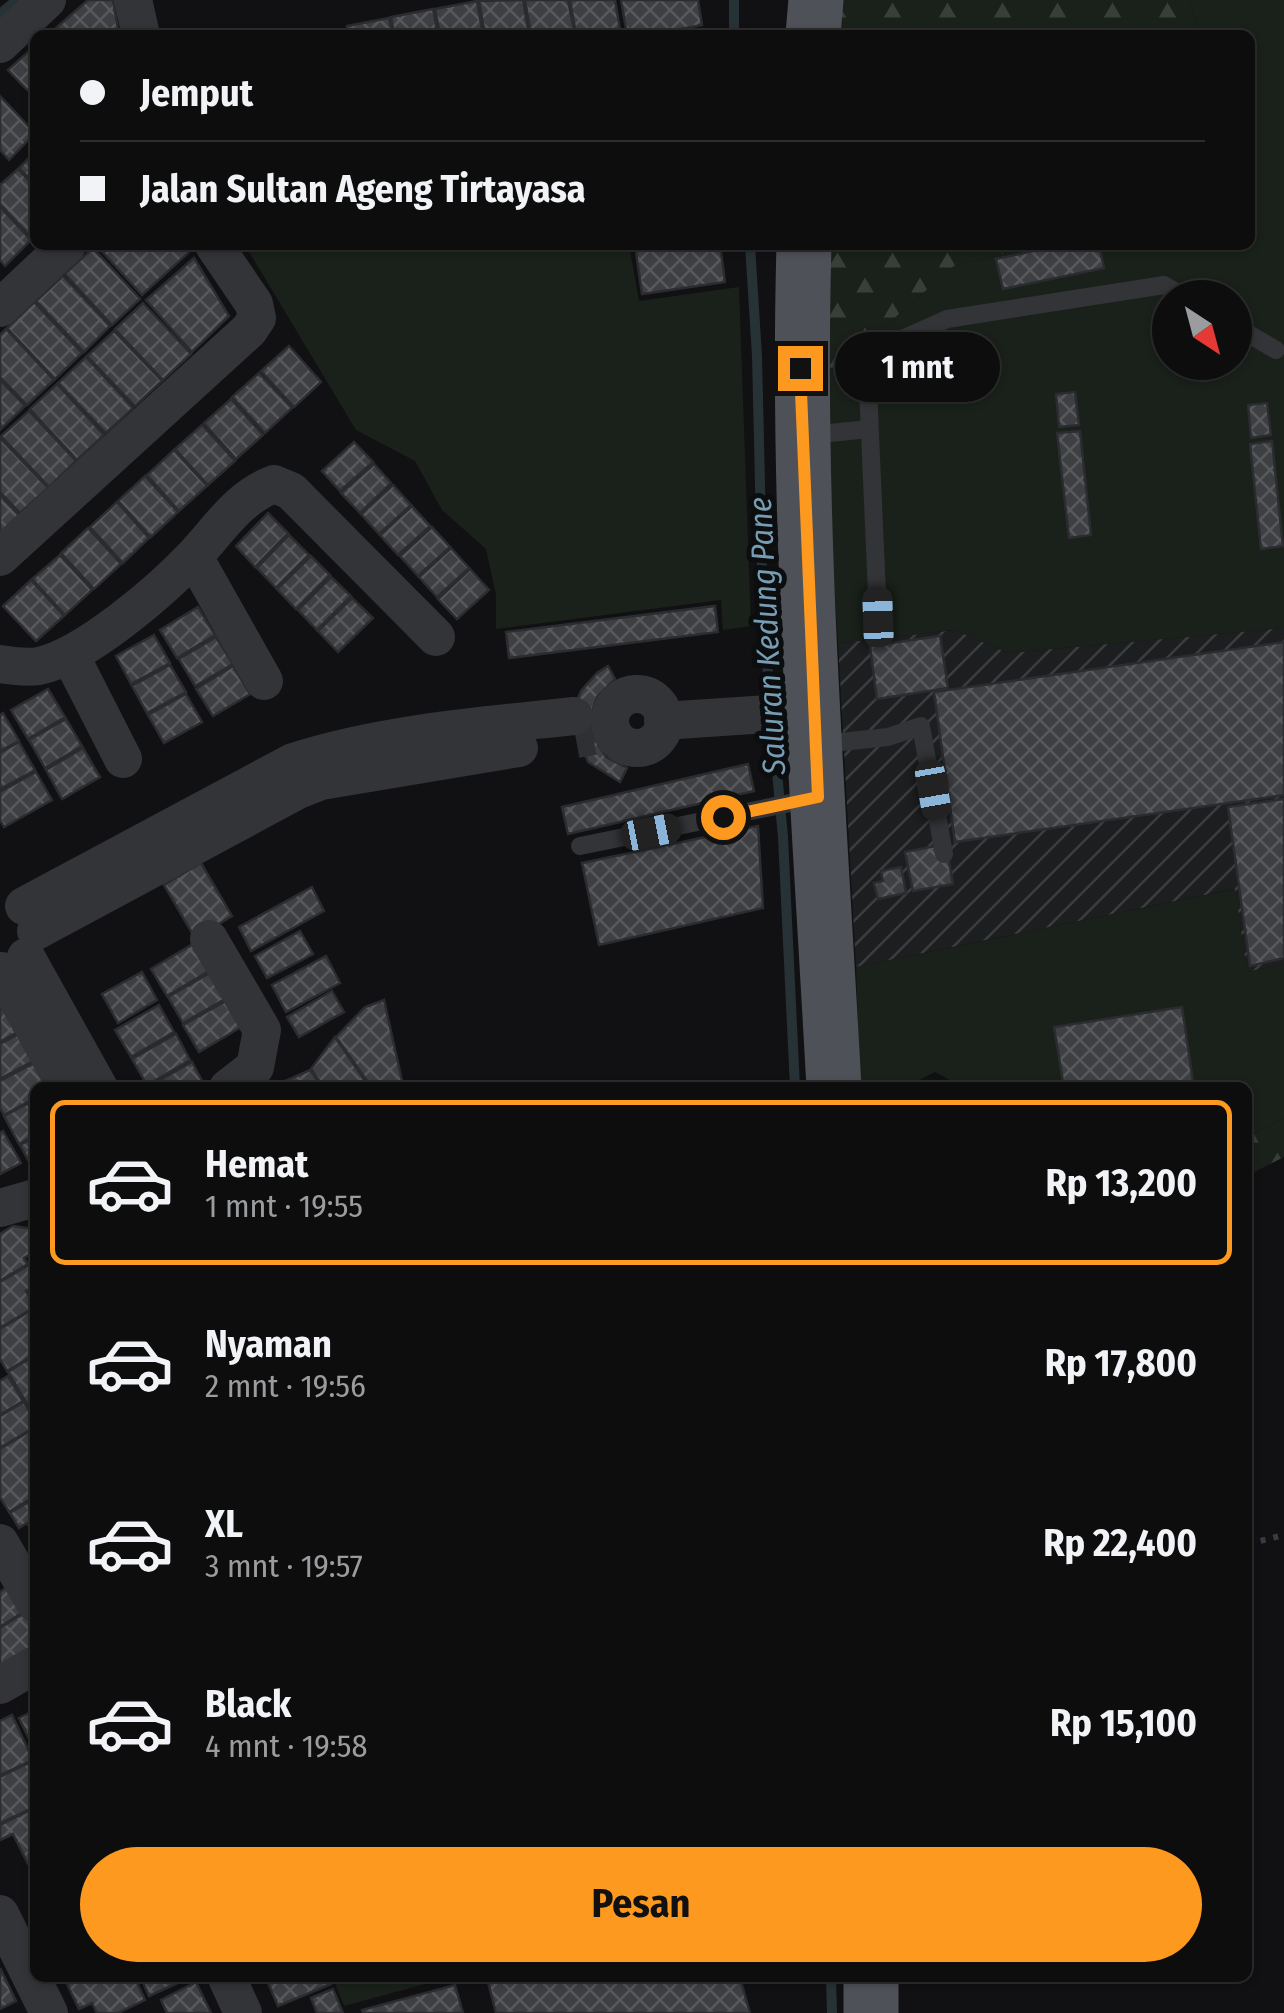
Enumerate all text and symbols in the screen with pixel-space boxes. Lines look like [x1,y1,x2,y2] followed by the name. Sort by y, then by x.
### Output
[140,70,253,116] text: Jemput
[140,166,586,212] text: Jalan Sultan Ageng Tirtayasa
[1152,280,1252,380] north arrow
[1152,280,1252,380] map controls
[835,333,1000,403] callout: 1 mnt
[778,346,823,391] route end
[881,348,954,386] text: 1 mnt
[741,496,793,777] water label: Saluran Kedung Pane
[862,586,894,648] car
[913,758,953,822] car
[701,795,746,840] route start
[619,812,683,852] car
[85,1138,175,1228] icon: car
[205,1141,308,1187] text: Hemat
[1045,1160,1197,1206] text: Rp 13,200
[205,1187,363,1225] text: 1 mnt · 19:55
[85,1318,175,1408] icon: car
[205,1321,332,1367] text: Nyaman
[1045,1340,1197,1386] text: Rp 17,800
[205,1367,366,1405] text: 2 mnt · 19:56
[85,1498,175,1588] icon: car
[205,1501,243,1547] text: XL
[1043,1520,1197,1566] text: Rp 22,400
[205,1547,363,1585] text: 3 mnt · 19:57
[85,1678,175,1768] icon: car
[205,1681,291,1727] text: Black
[1050,1700,1197,1746] text: Rp 15,100
[205,1727,367,1765] text: 4 mnt · 19:58
[80,1847,1202,1962] button: Pesan

